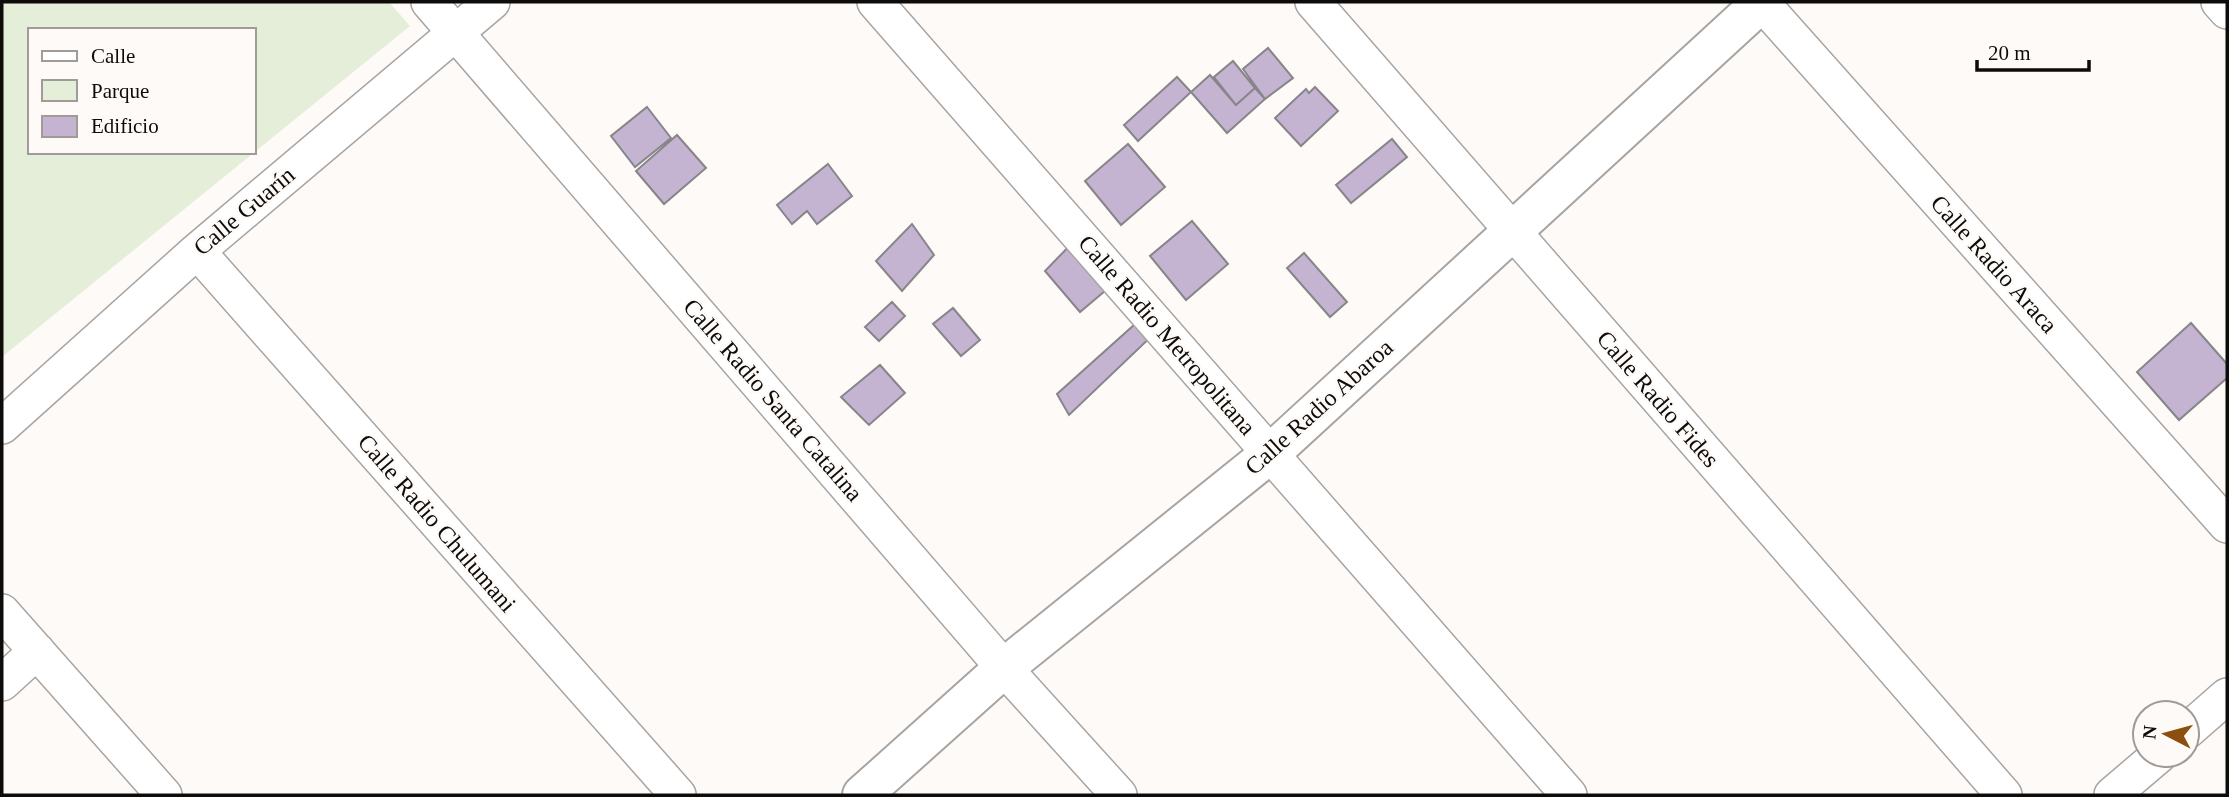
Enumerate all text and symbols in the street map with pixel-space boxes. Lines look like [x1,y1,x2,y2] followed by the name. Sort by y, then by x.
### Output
[28,28,256,154] legend
[1977,28,2089,72] scale bar
[1988,41,2031,65] text: 20 m
[91,44,135,68] text: Calle
[91,79,149,103] text: Parque
[91,114,159,138] text: Edificio
[188,161,300,261] street label: Calle Guarín
[1925,190,2063,338] street label: Calle Radio Araca
[1073,230,1261,440] street label: Calle Radio Metropolitana
[678,294,868,507] street label: Calle Radio Santa Catalina
[1592,326,1724,472] street label: Calle Radio Fides
[1240,334,1398,480] street label: Calle Radio Abaroa
[353,429,521,617] street label: Calle Radio Chulumani
[2131,699,2201,769] north arrow
[2138,724,2161,740] text: N

